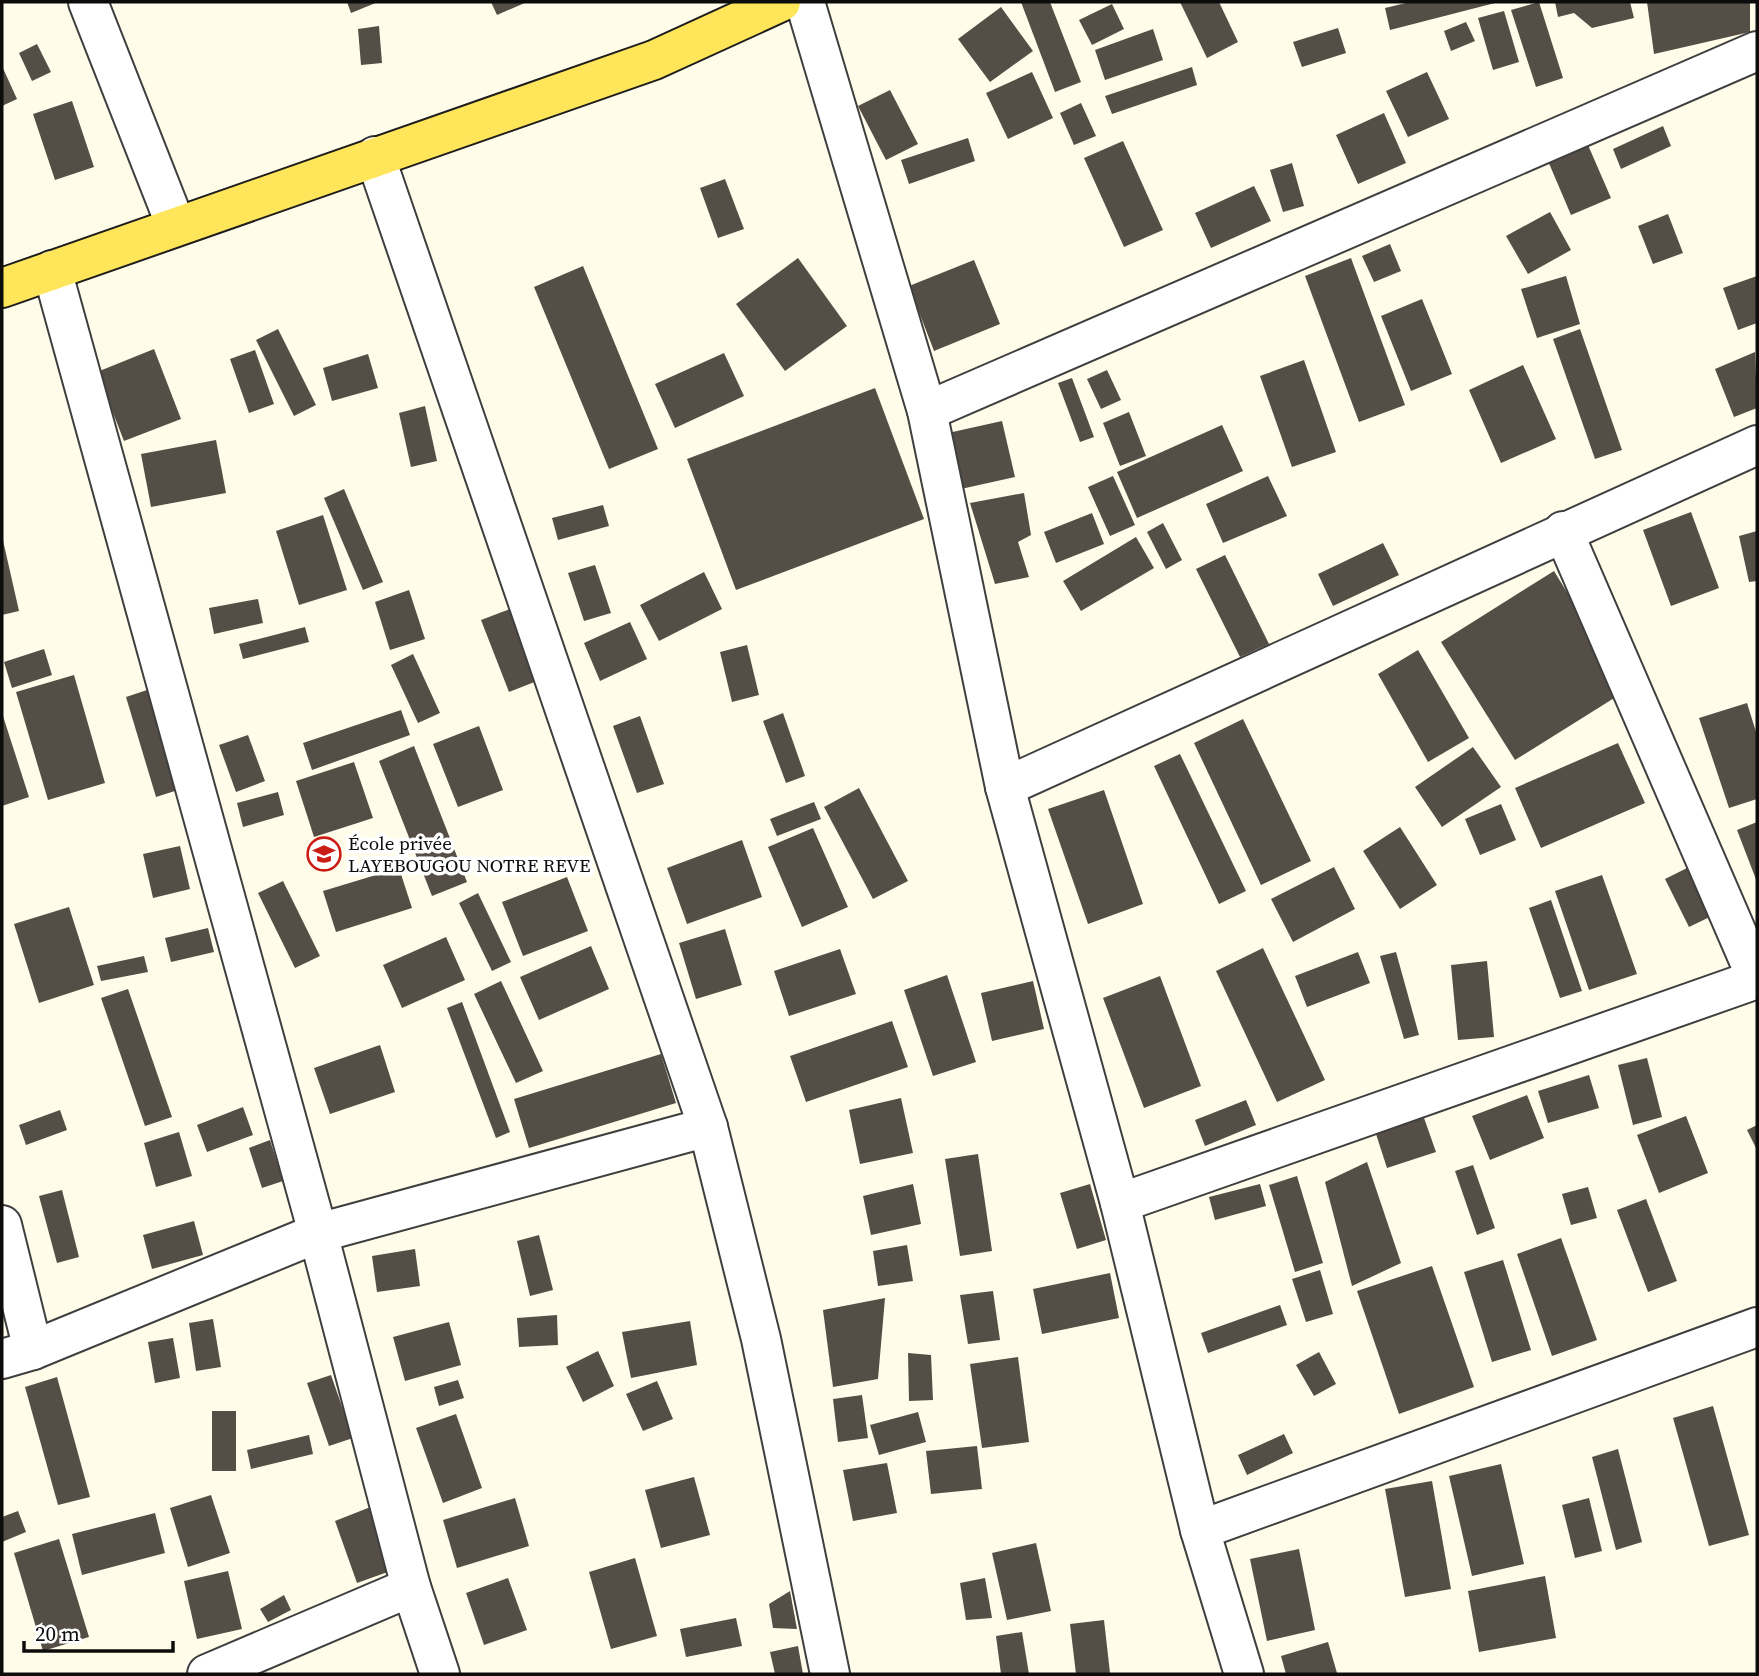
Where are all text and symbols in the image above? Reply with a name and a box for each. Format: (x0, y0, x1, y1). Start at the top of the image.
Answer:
place label: École privée LAYEBOUGOU NOTRE REVE (348, 830, 591, 878)
school or university icon: École privée LAYEBOUGOU NOTRE REVE (305, 835, 343, 873)
scale bar (24, 1610, 173, 1654)
text: 20 m (35, 1619, 80, 1648)

